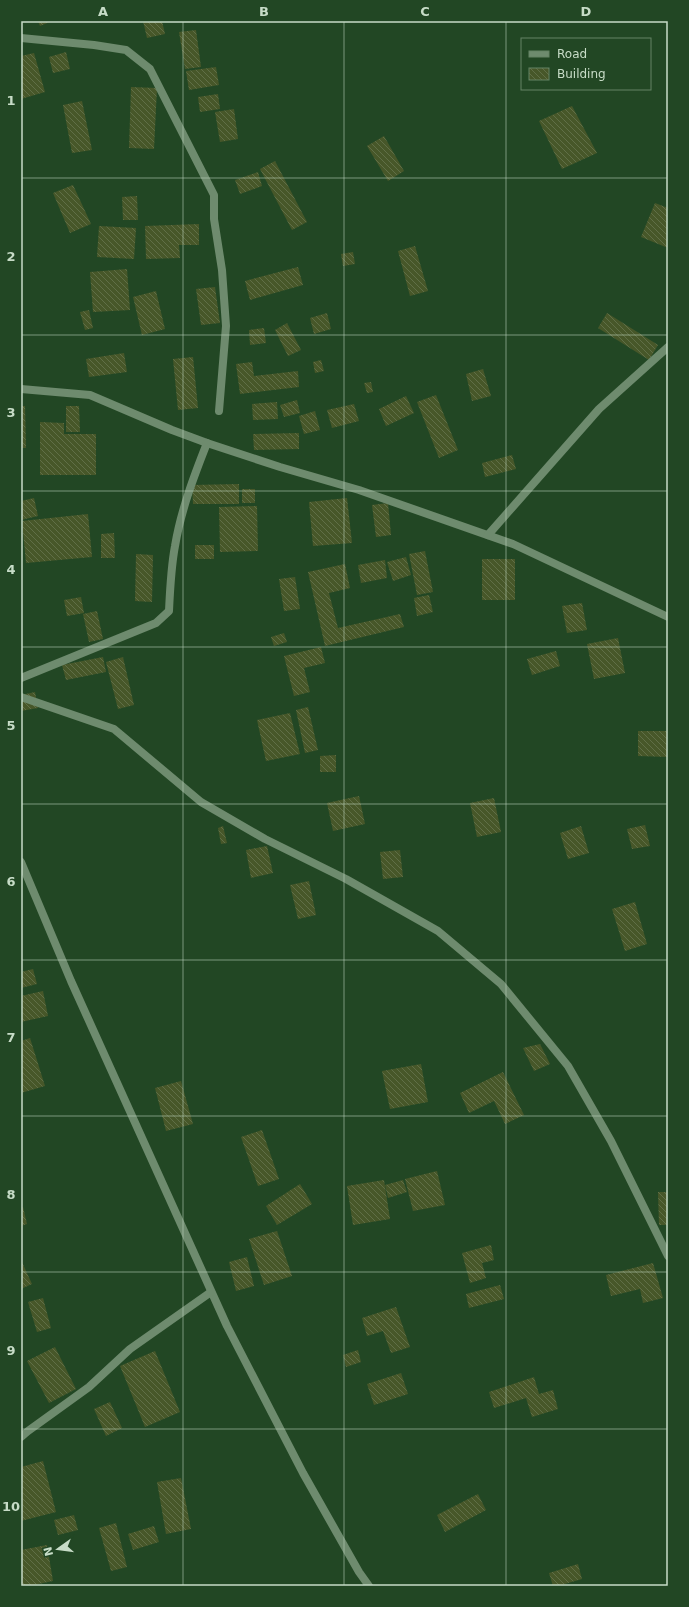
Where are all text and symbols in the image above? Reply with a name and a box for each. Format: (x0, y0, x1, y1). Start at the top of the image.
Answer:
text: A (98, 4, 108, 19)
text: B (259, 4, 269, 19)
text: C (420, 4, 430, 19)
text: D (581, 4, 592, 19)
legend (521, 38, 651, 90)
text: Road (557, 47, 587, 61)
text: Building (557, 67, 606, 81)
text: 1 (6, 93, 16, 108)
text: 2 (6, 249, 16, 264)
text: 3 (6, 405, 16, 420)
text: 4 (6, 562, 16, 577)
text: 5 (6, 718, 16, 733)
text: 6 (6, 874, 16, 889)
text: 7 (6, 1030, 16, 1045)
text: 8 (6, 1187, 16, 1202)
text: 9 (6, 1343, 16, 1358)
text: 10 (2, 1499, 20, 1514)
north arrow (38, 1529, 78, 1569)
text: N (41, 1545, 56, 1557)

